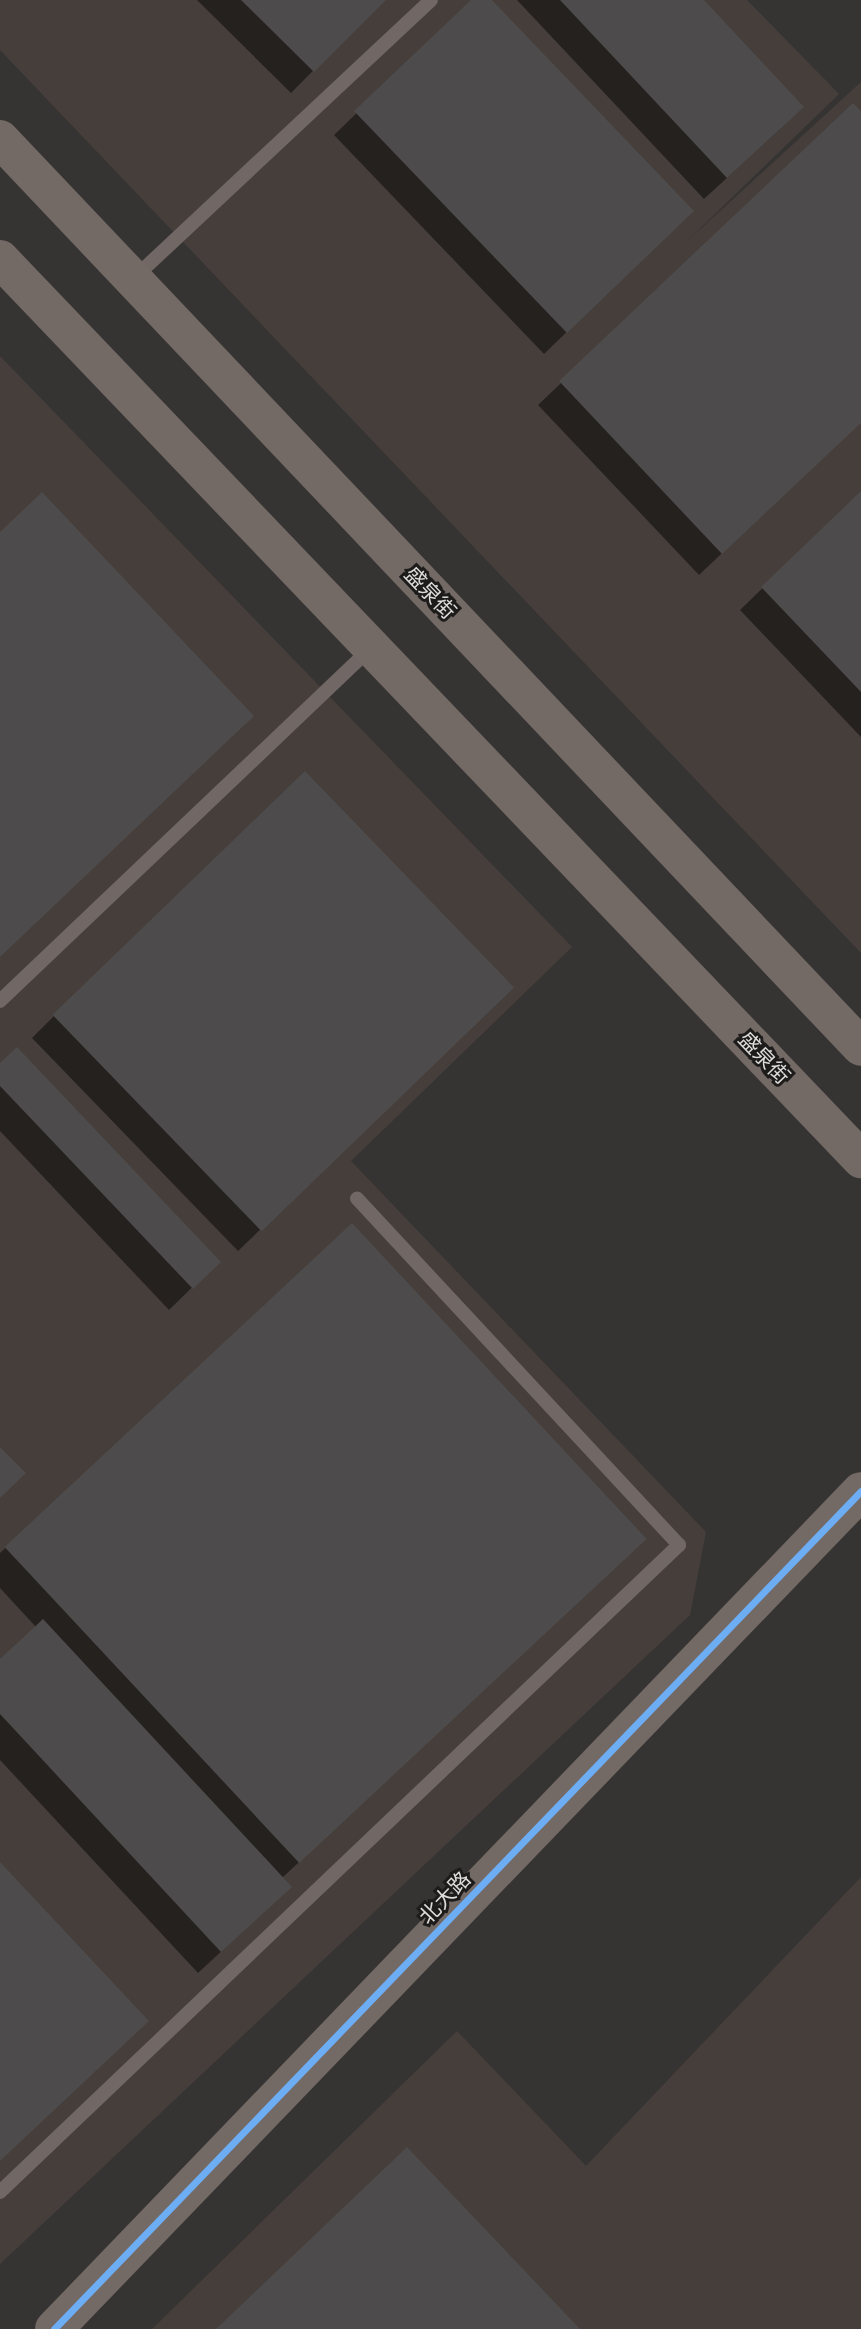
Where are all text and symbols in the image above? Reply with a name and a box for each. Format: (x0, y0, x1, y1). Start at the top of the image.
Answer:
street label: 盛泉街 (399, 562, 461, 624)
street label: 盛泉街 (733, 1027, 795, 1089)
street label: 北大路 (414, 1867, 476, 1929)

